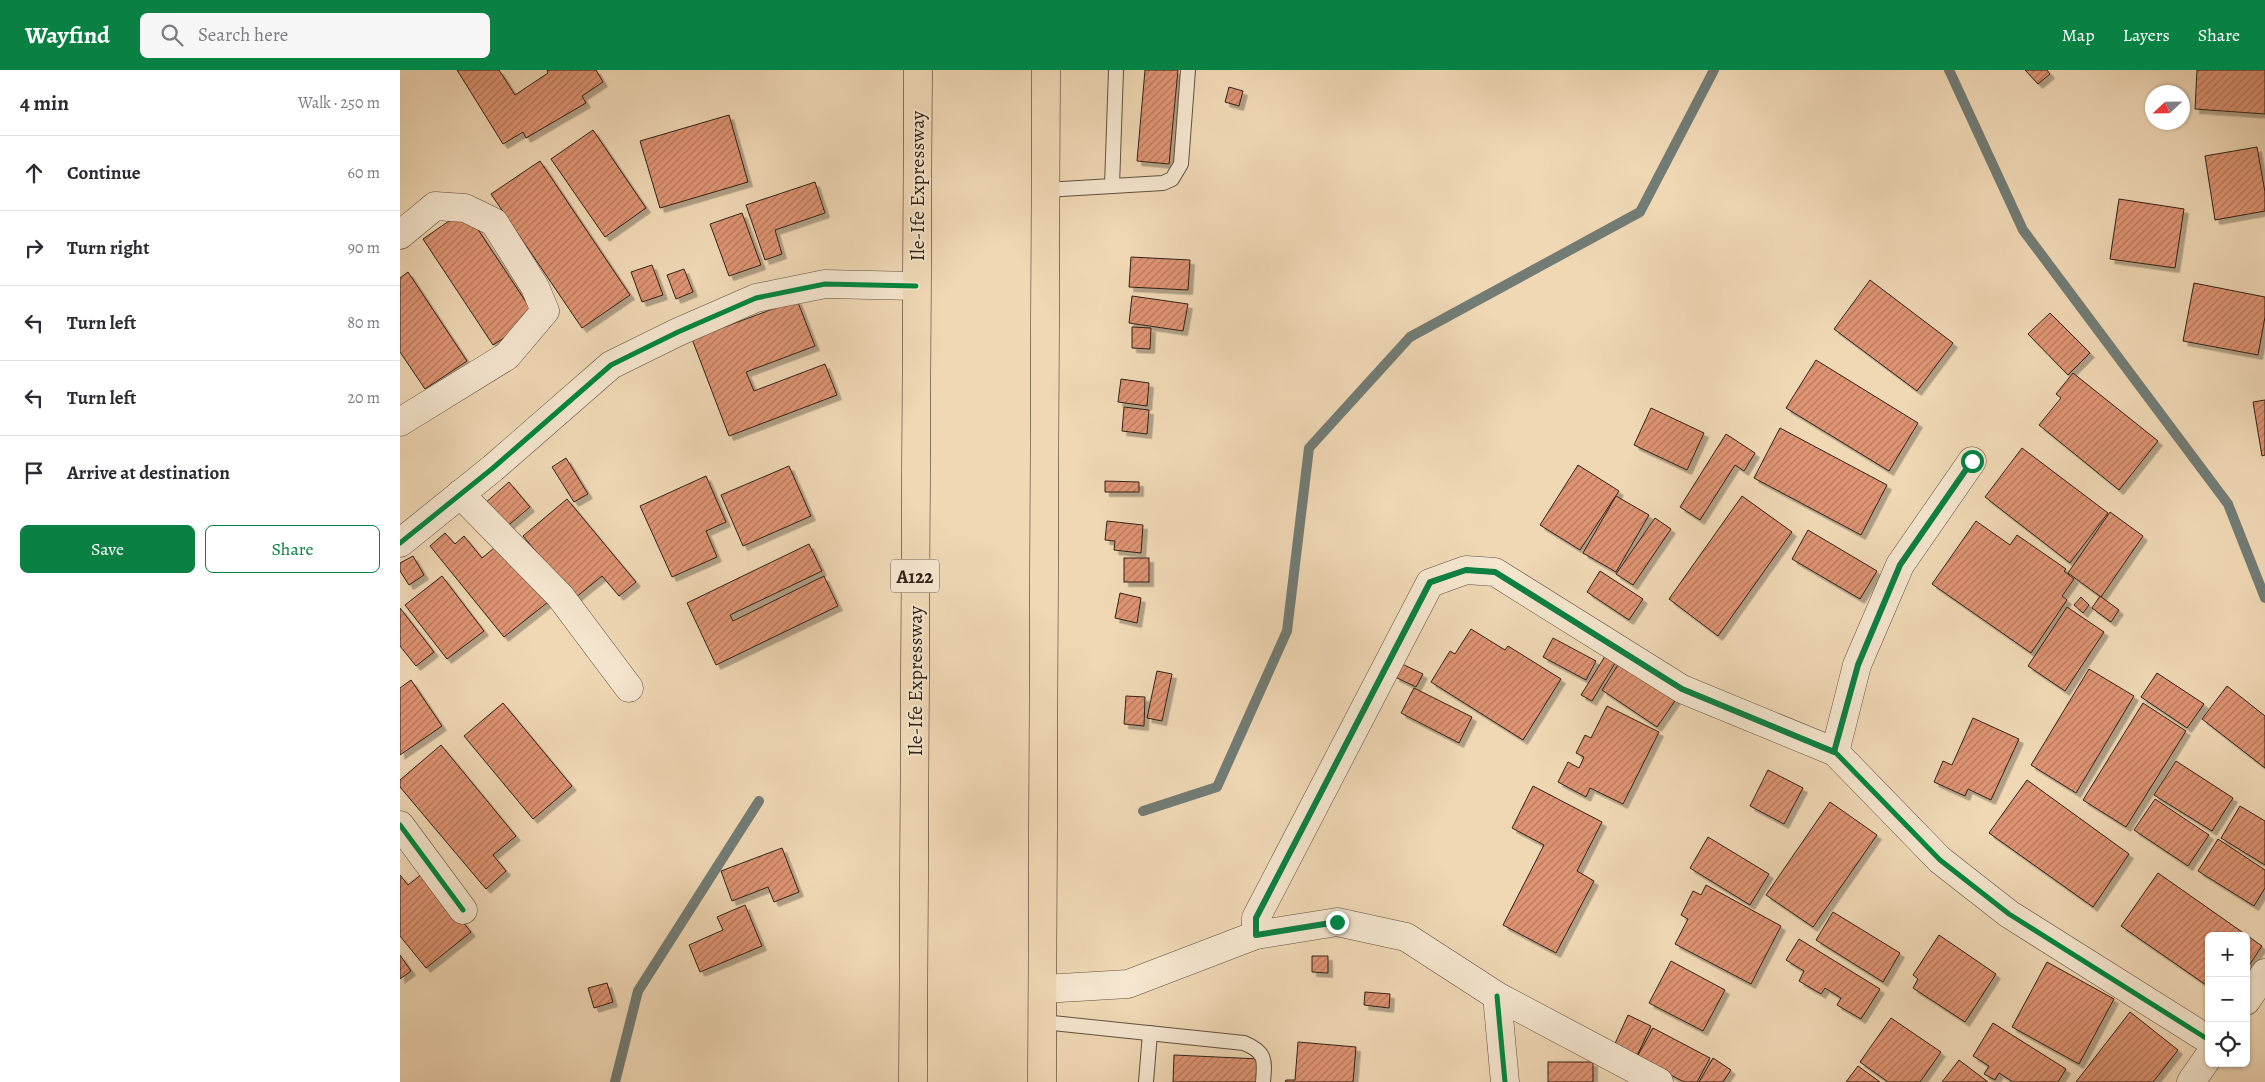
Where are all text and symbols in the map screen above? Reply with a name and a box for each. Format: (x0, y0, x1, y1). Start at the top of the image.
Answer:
search box (140, 13, 490, 58)
text: Wayfind (25, 19, 110, 51)
icon: search (158, 21, 186, 49)
text: Search here (198, 22, 288, 48)
text: Map (2062, 23, 2095, 47)
text: Layers (2123, 23, 2170, 47)
text: Share (2198, 23, 2240, 47)
north arrow (2145, 85, 2190, 130)
text: 4 min (20, 89, 69, 117)
text: Walk · 250 m (298, 92, 380, 114)
street label: Ile-Ife Expressway (904, 110, 931, 261)
icon: ahead (20, 159, 48, 187)
text: Continue (67, 160, 141, 186)
text: 60 m (348, 162, 380, 184)
icon: right (20, 234, 48, 262)
text: Turn right (67, 235, 149, 261)
text: 90 m (348, 237, 380, 259)
icon: left (20, 309, 48, 337)
text: Turn left (67, 310, 136, 336)
text: 80 m (347, 312, 380, 334)
icon: left (20, 384, 48, 412)
text: Turn left (67, 385, 136, 411)
text: 20 m (347, 387, 380, 409)
route start (1961, 450, 1984, 473)
icon: arrive (20, 459, 48, 487)
text: Arrive at destination (67, 460, 230, 486)
button: Save (20, 525, 195, 573)
button: Share (205, 525, 380, 573)
road number: A122 (891, 560, 939, 592)
street label: Ile-Ife Expressway (902, 605, 929, 756)
route end (1326, 911, 1349, 934)
map controls (2205, 932, 2250, 1067)
button: + (2205, 932, 2250, 977)
button: − (2205, 977, 2250, 1022)
button: locate (2205, 1022, 2250, 1067)

